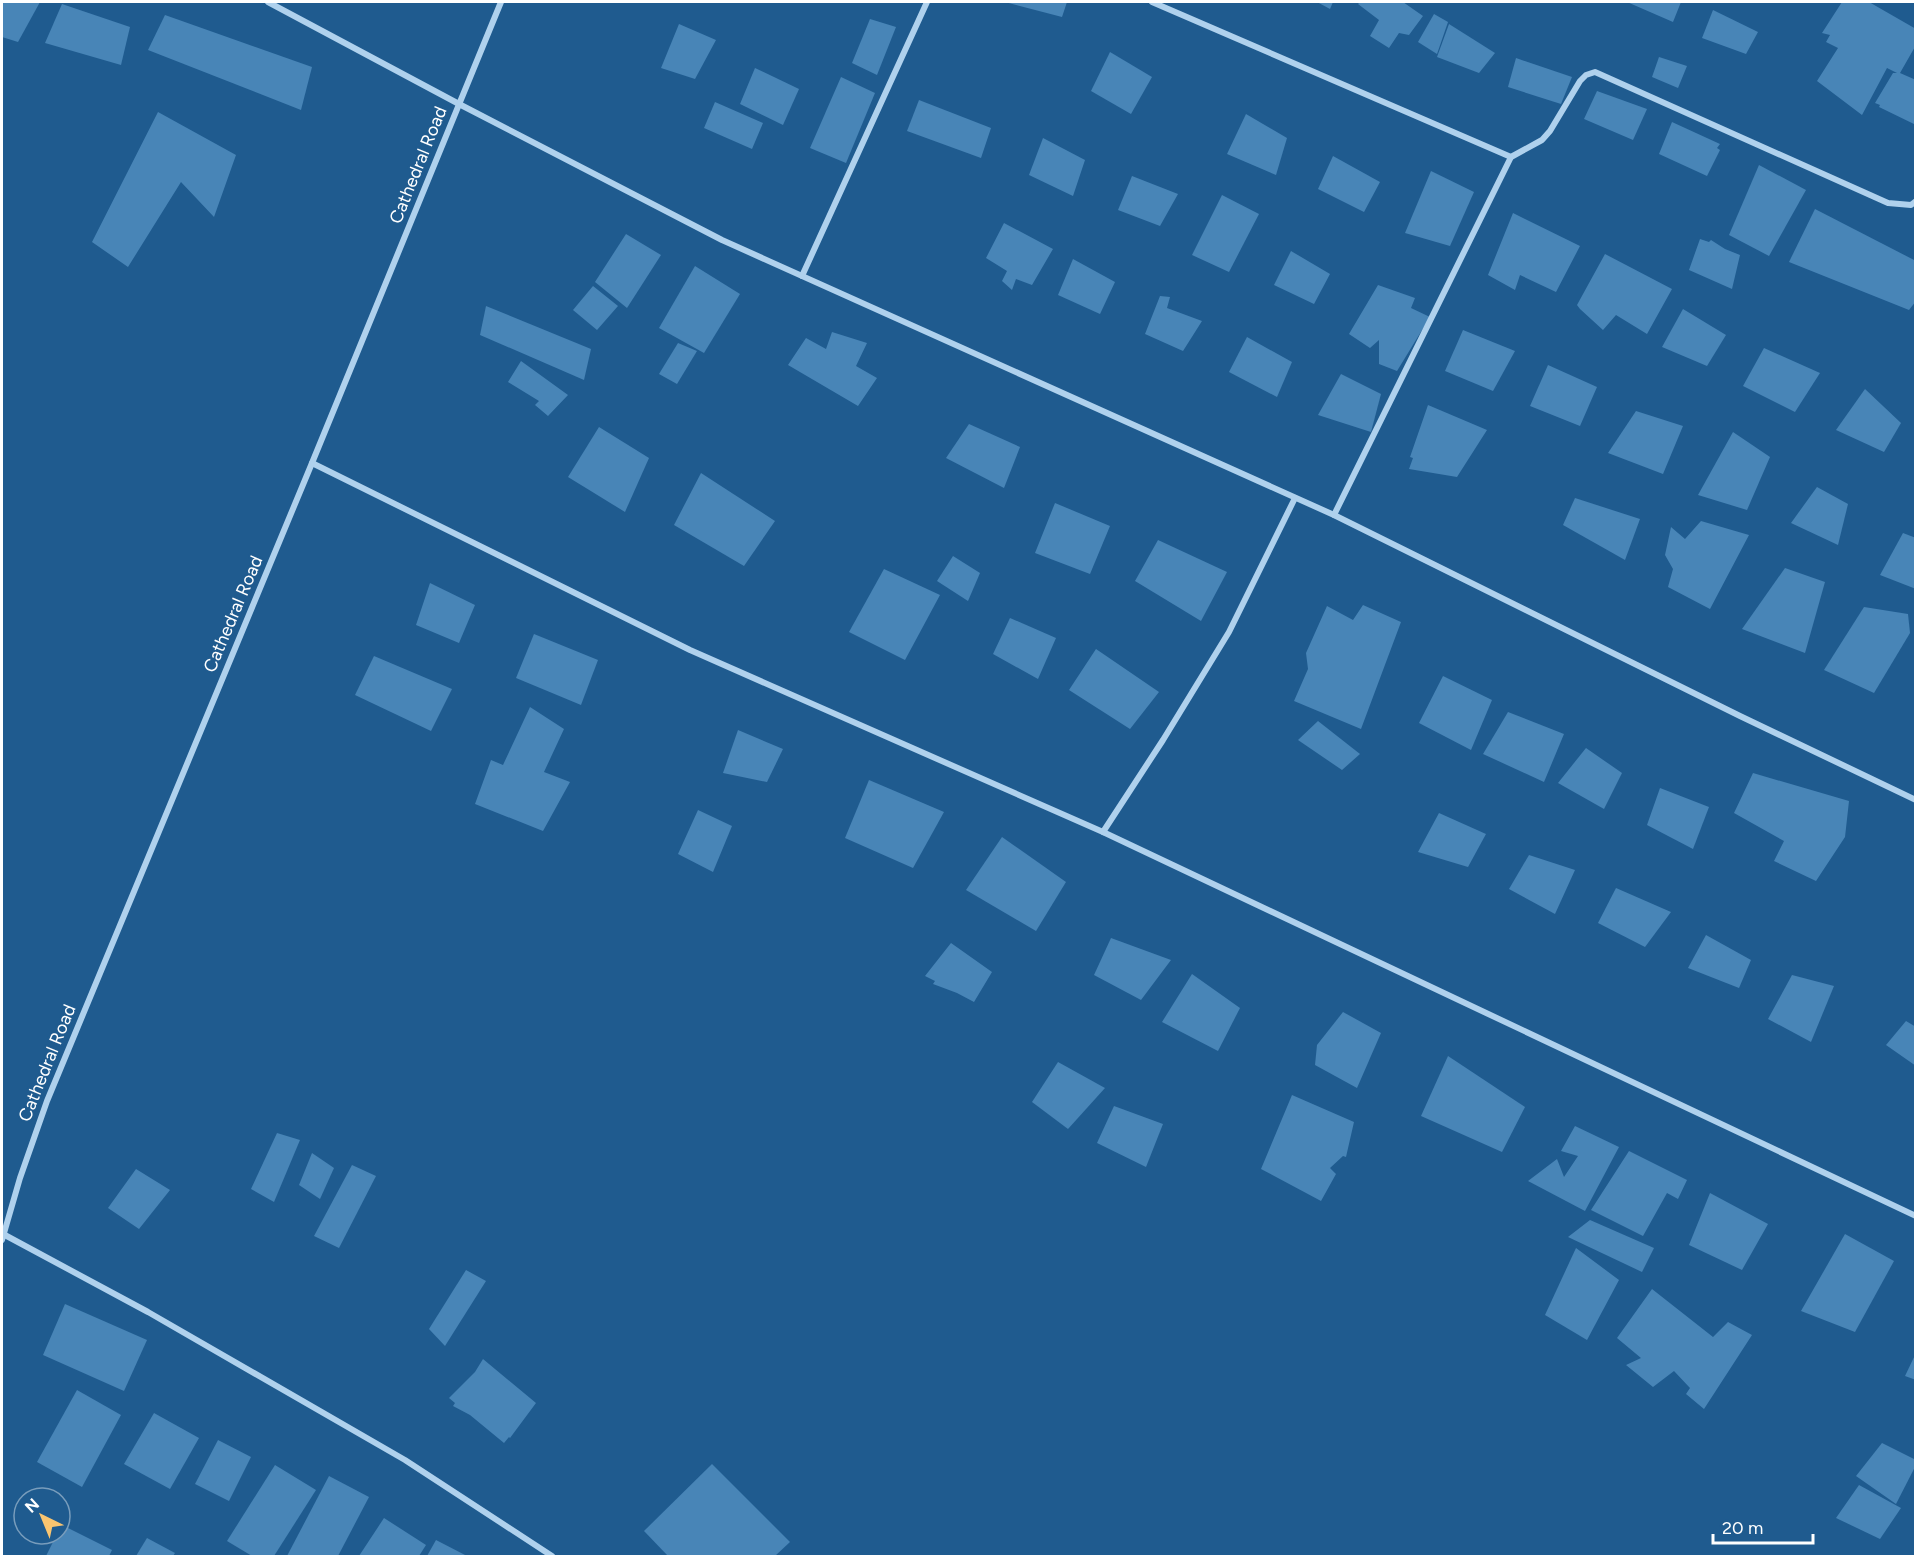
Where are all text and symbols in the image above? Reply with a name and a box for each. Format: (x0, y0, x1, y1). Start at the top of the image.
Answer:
street label: Cathedral Road (384, 103, 452, 227)
street label: Cathedral Road (199, 552, 267, 676)
street label: Cathedral Road (13, 1001, 81, 1125)
north arrow (12, 1486, 72, 1546)
text: N (21, 1494, 43, 1517)
scale bar (1713, 1507, 1814, 1545)
text: 20 m (1722, 1517, 1763, 1539)

